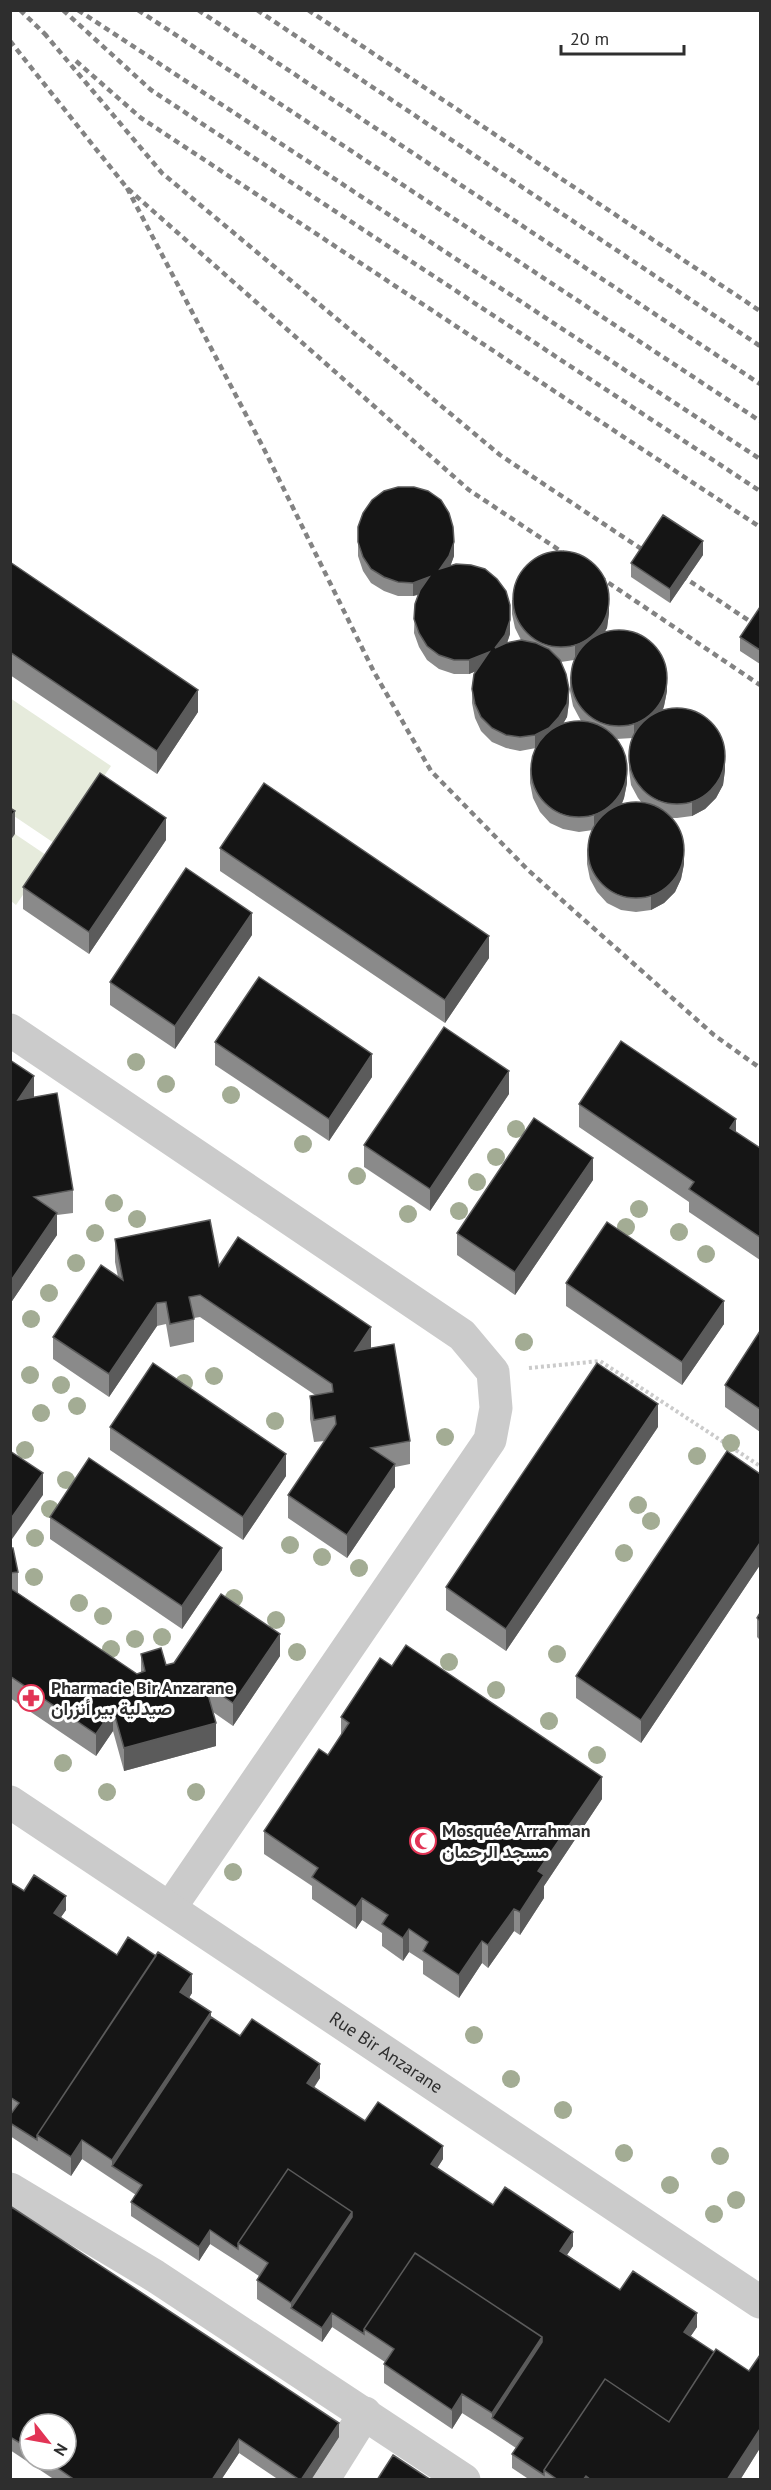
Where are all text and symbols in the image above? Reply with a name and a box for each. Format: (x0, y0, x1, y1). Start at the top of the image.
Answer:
scale bar (561, 18, 684, 56)
text: 20 m (570, 27, 609, 50)
place label: Pharmacie Bir Anzarane صيدلية بير أنزران (51, 1676, 234, 1720)
pharmacy icon: Pharmacie Bir Anzarane صيدلية بير أنزران (16, 1683, 46, 1713)
place label: Mosquée Arrahman مسجد الرحمان (442, 1819, 591, 1863)
mosque icon: Mosquée Arrahman مسجد الرحمان (408, 1826, 438, 1856)
street label: Rue Bir Anzarane (325, 2006, 447, 2098)
north arrow (18, 2412, 78, 2472)
text: N (50, 2440, 72, 2459)

